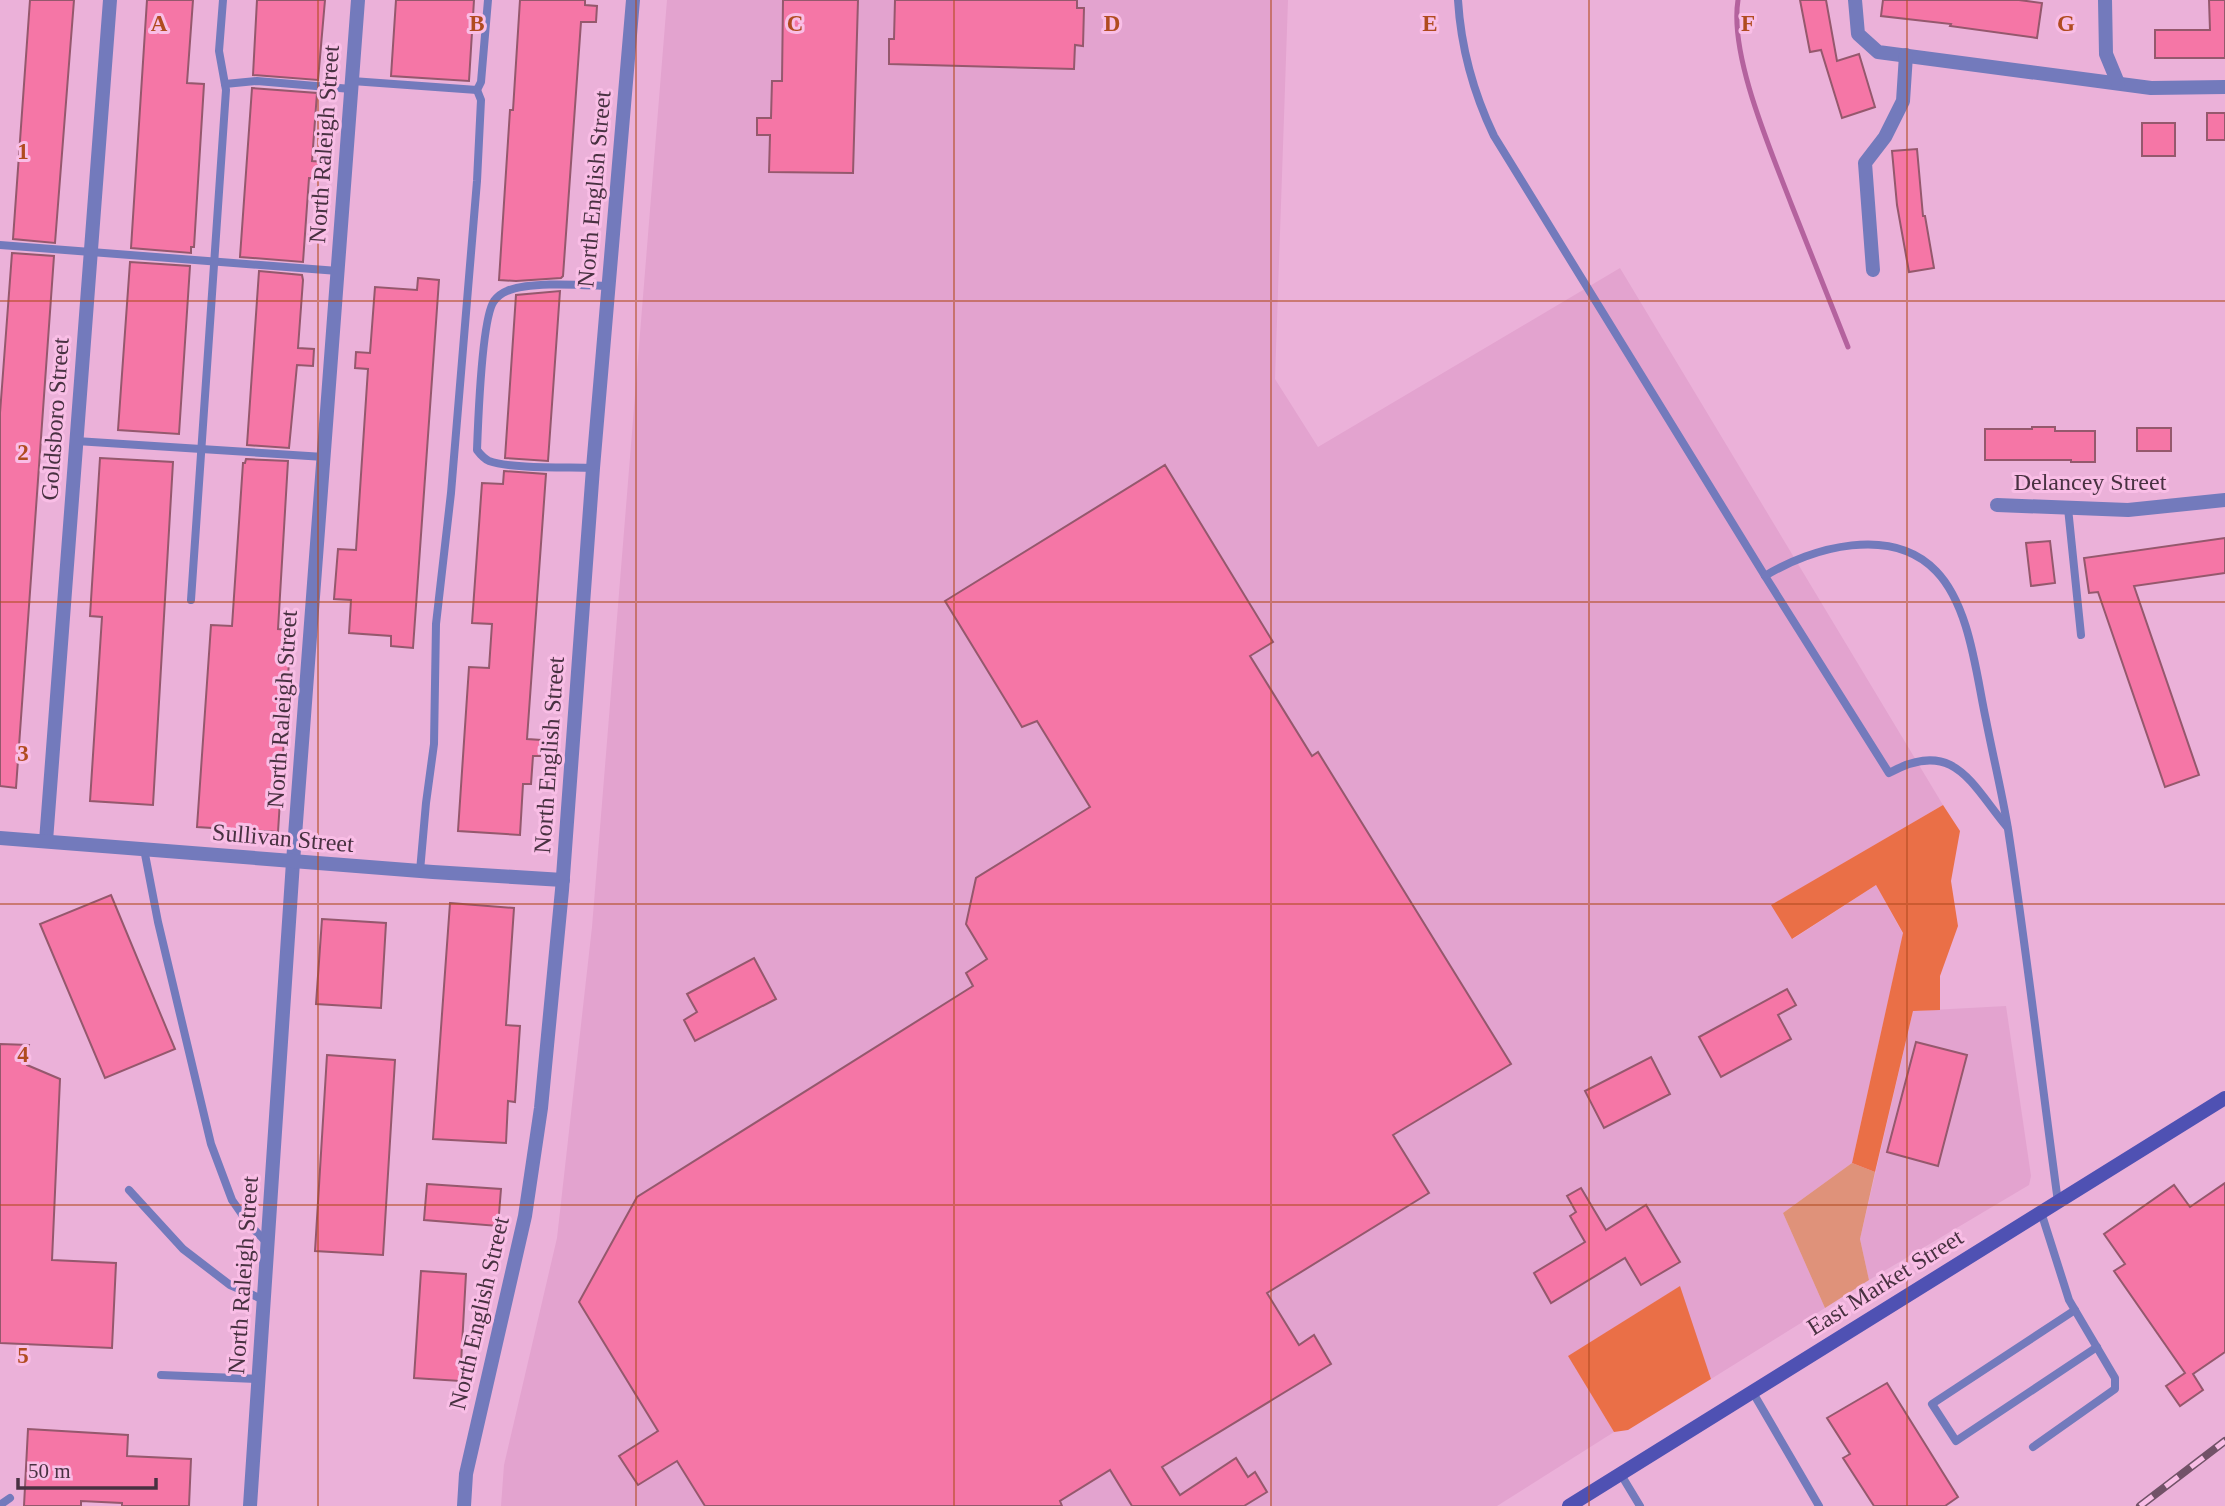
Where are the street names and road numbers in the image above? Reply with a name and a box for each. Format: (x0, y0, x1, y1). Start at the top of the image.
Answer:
street label: North Raleigh Street (304, 44, 344, 244)
street label: North English Street (572, 89, 616, 288)
street label: Goldsboro Street (36, 336, 74, 501)
street label: Delancey Street (2014, 469, 2167, 495)
street label: North Raleigh Street (262, 609, 302, 809)
street label: North English Street (529, 655, 569, 854)
street label: Sullivan Street (211, 819, 355, 857)
street label: North Raleigh Street (223, 1175, 263, 1375)
street label: North English Street (444, 1214, 514, 1412)
street label: East Market Street (1802, 1223, 1968, 1340)

